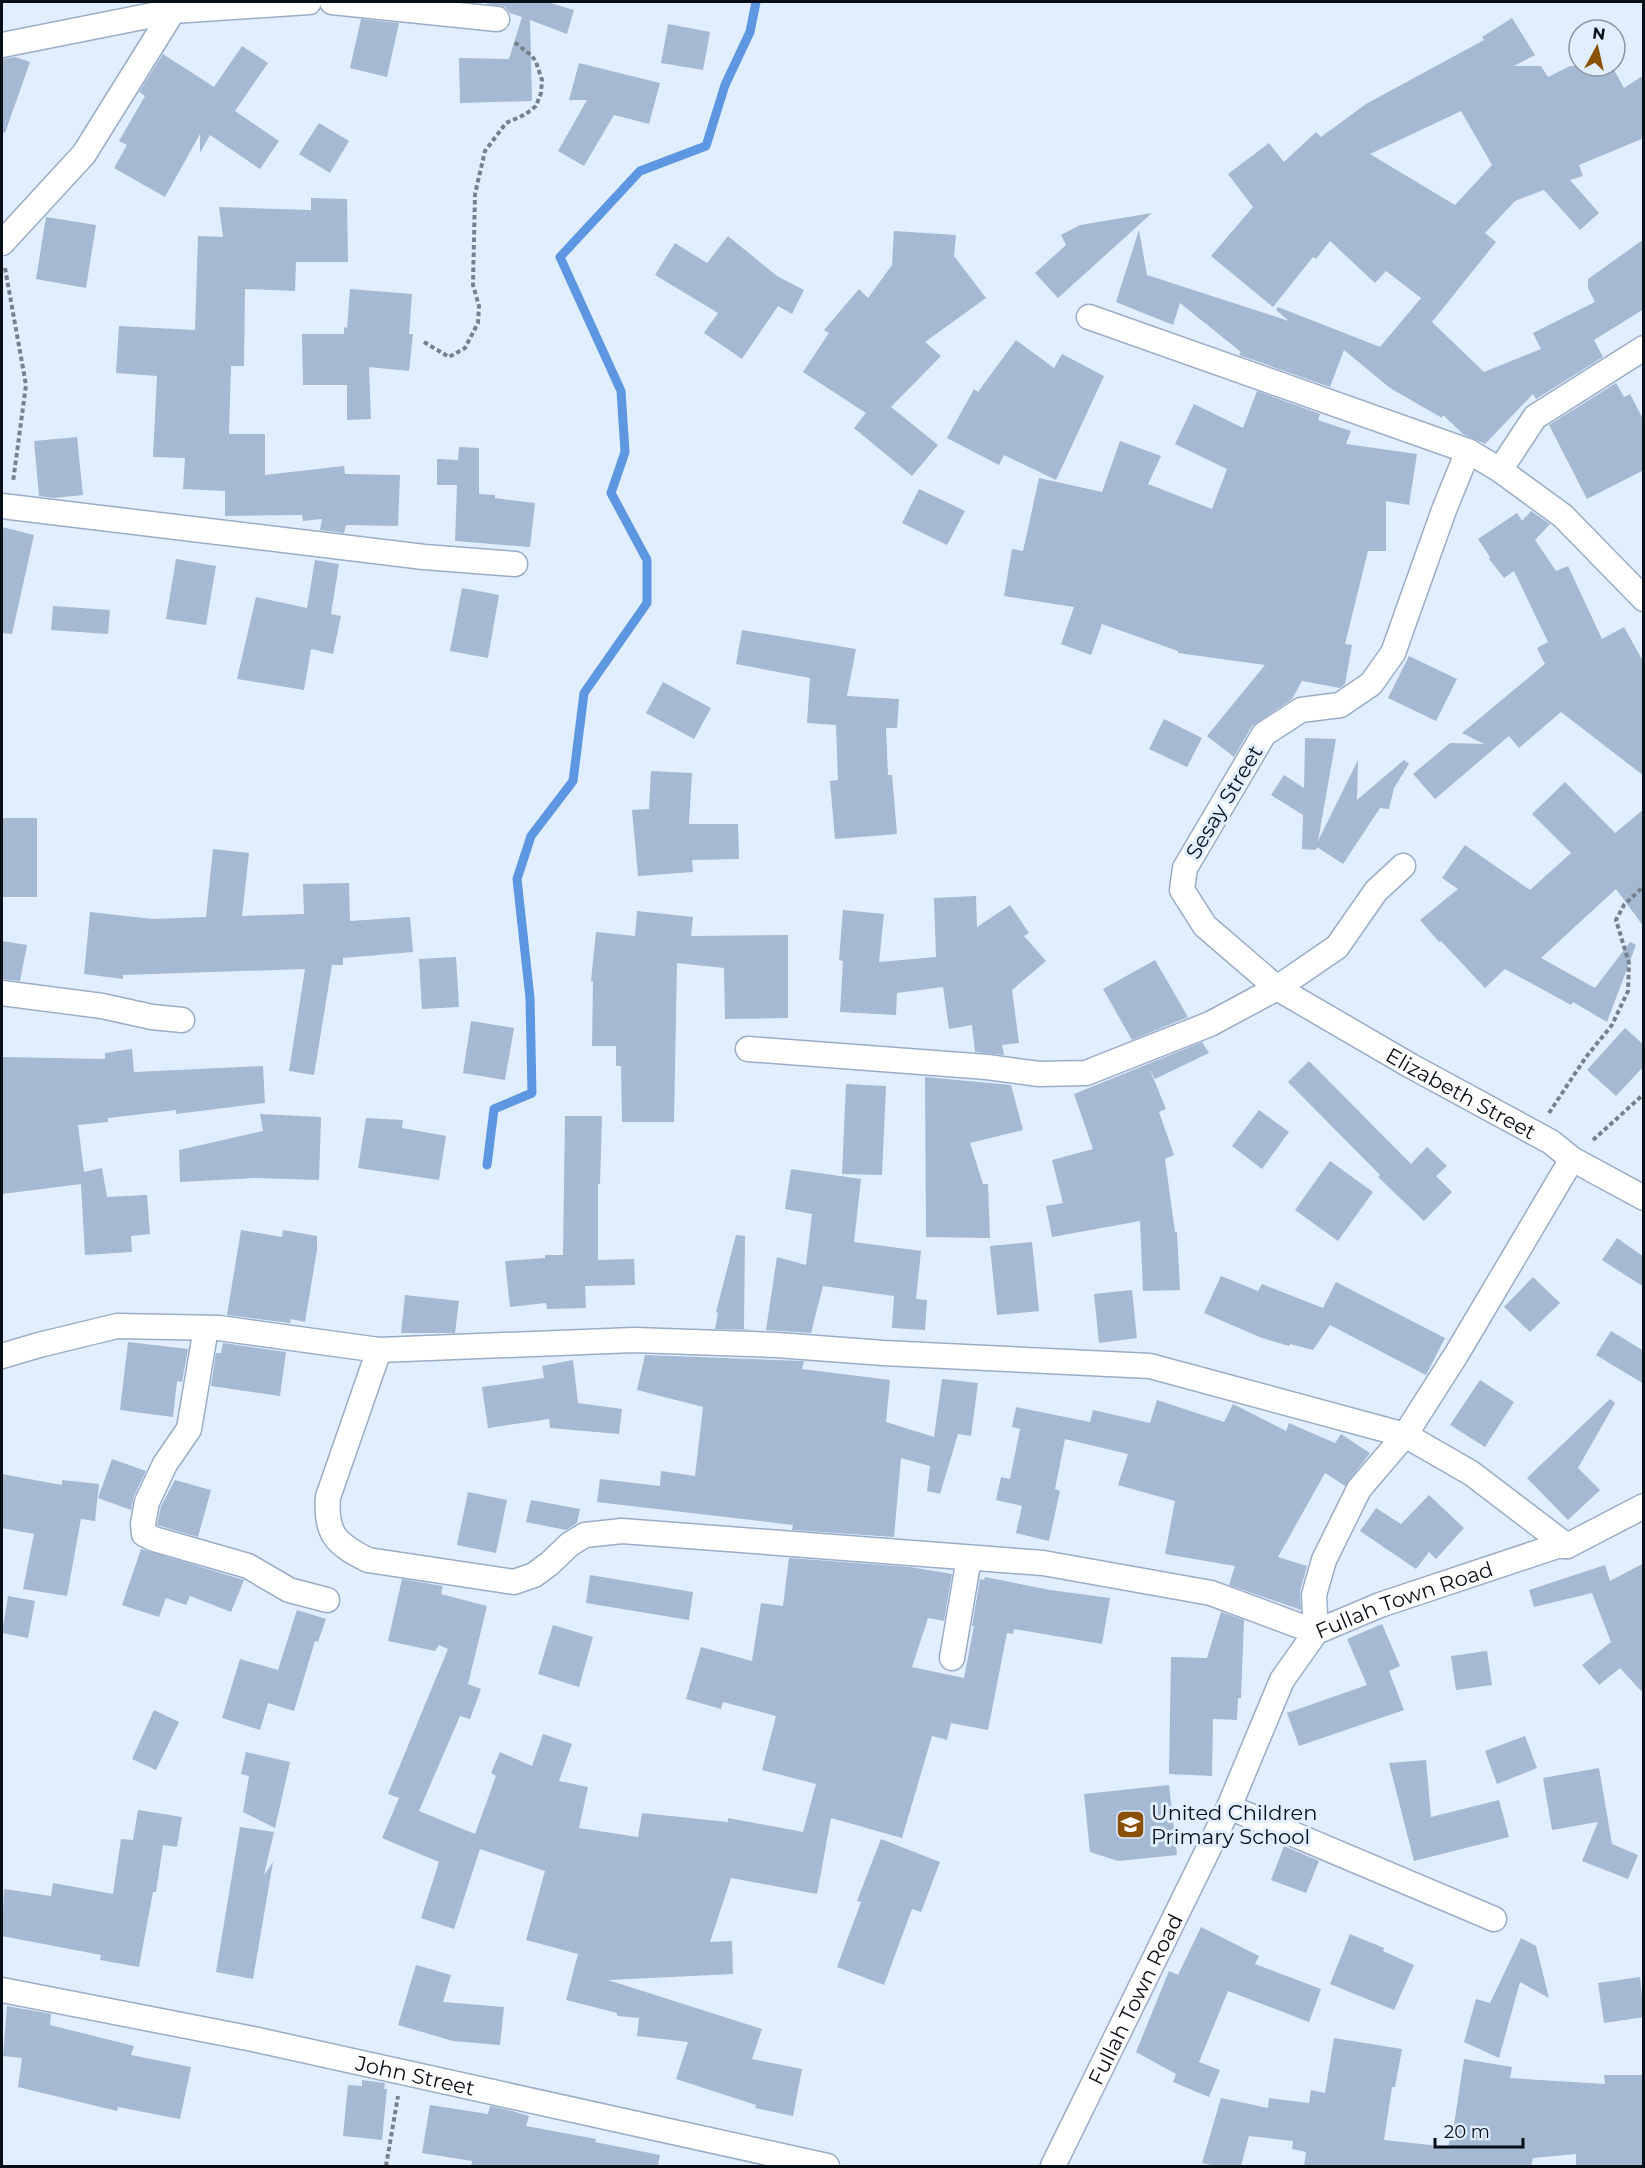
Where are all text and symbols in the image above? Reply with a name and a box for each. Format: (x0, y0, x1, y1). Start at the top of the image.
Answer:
north arrow (1567, 18, 1627, 78)
text: N (1591, 23, 1607, 44)
street label: Sesay Street (1180, 741, 1268, 863)
street label: Elizabeth Street (1382, 1042, 1541, 1144)
street label: Fullah Town Road (1311, 1556, 1496, 1643)
place label: United Children Primary School (1151, 1800, 1318, 1849)
school or university icon: United Children Primary School (1114, 1808, 1146, 1840)
street label: Fullah Town Road (1082, 1909, 1187, 2089)
street label: John Street (353, 2049, 477, 2100)
scale bar (1435, 2111, 1524, 2149)
text: 20 m (1444, 2121, 1490, 2143)

